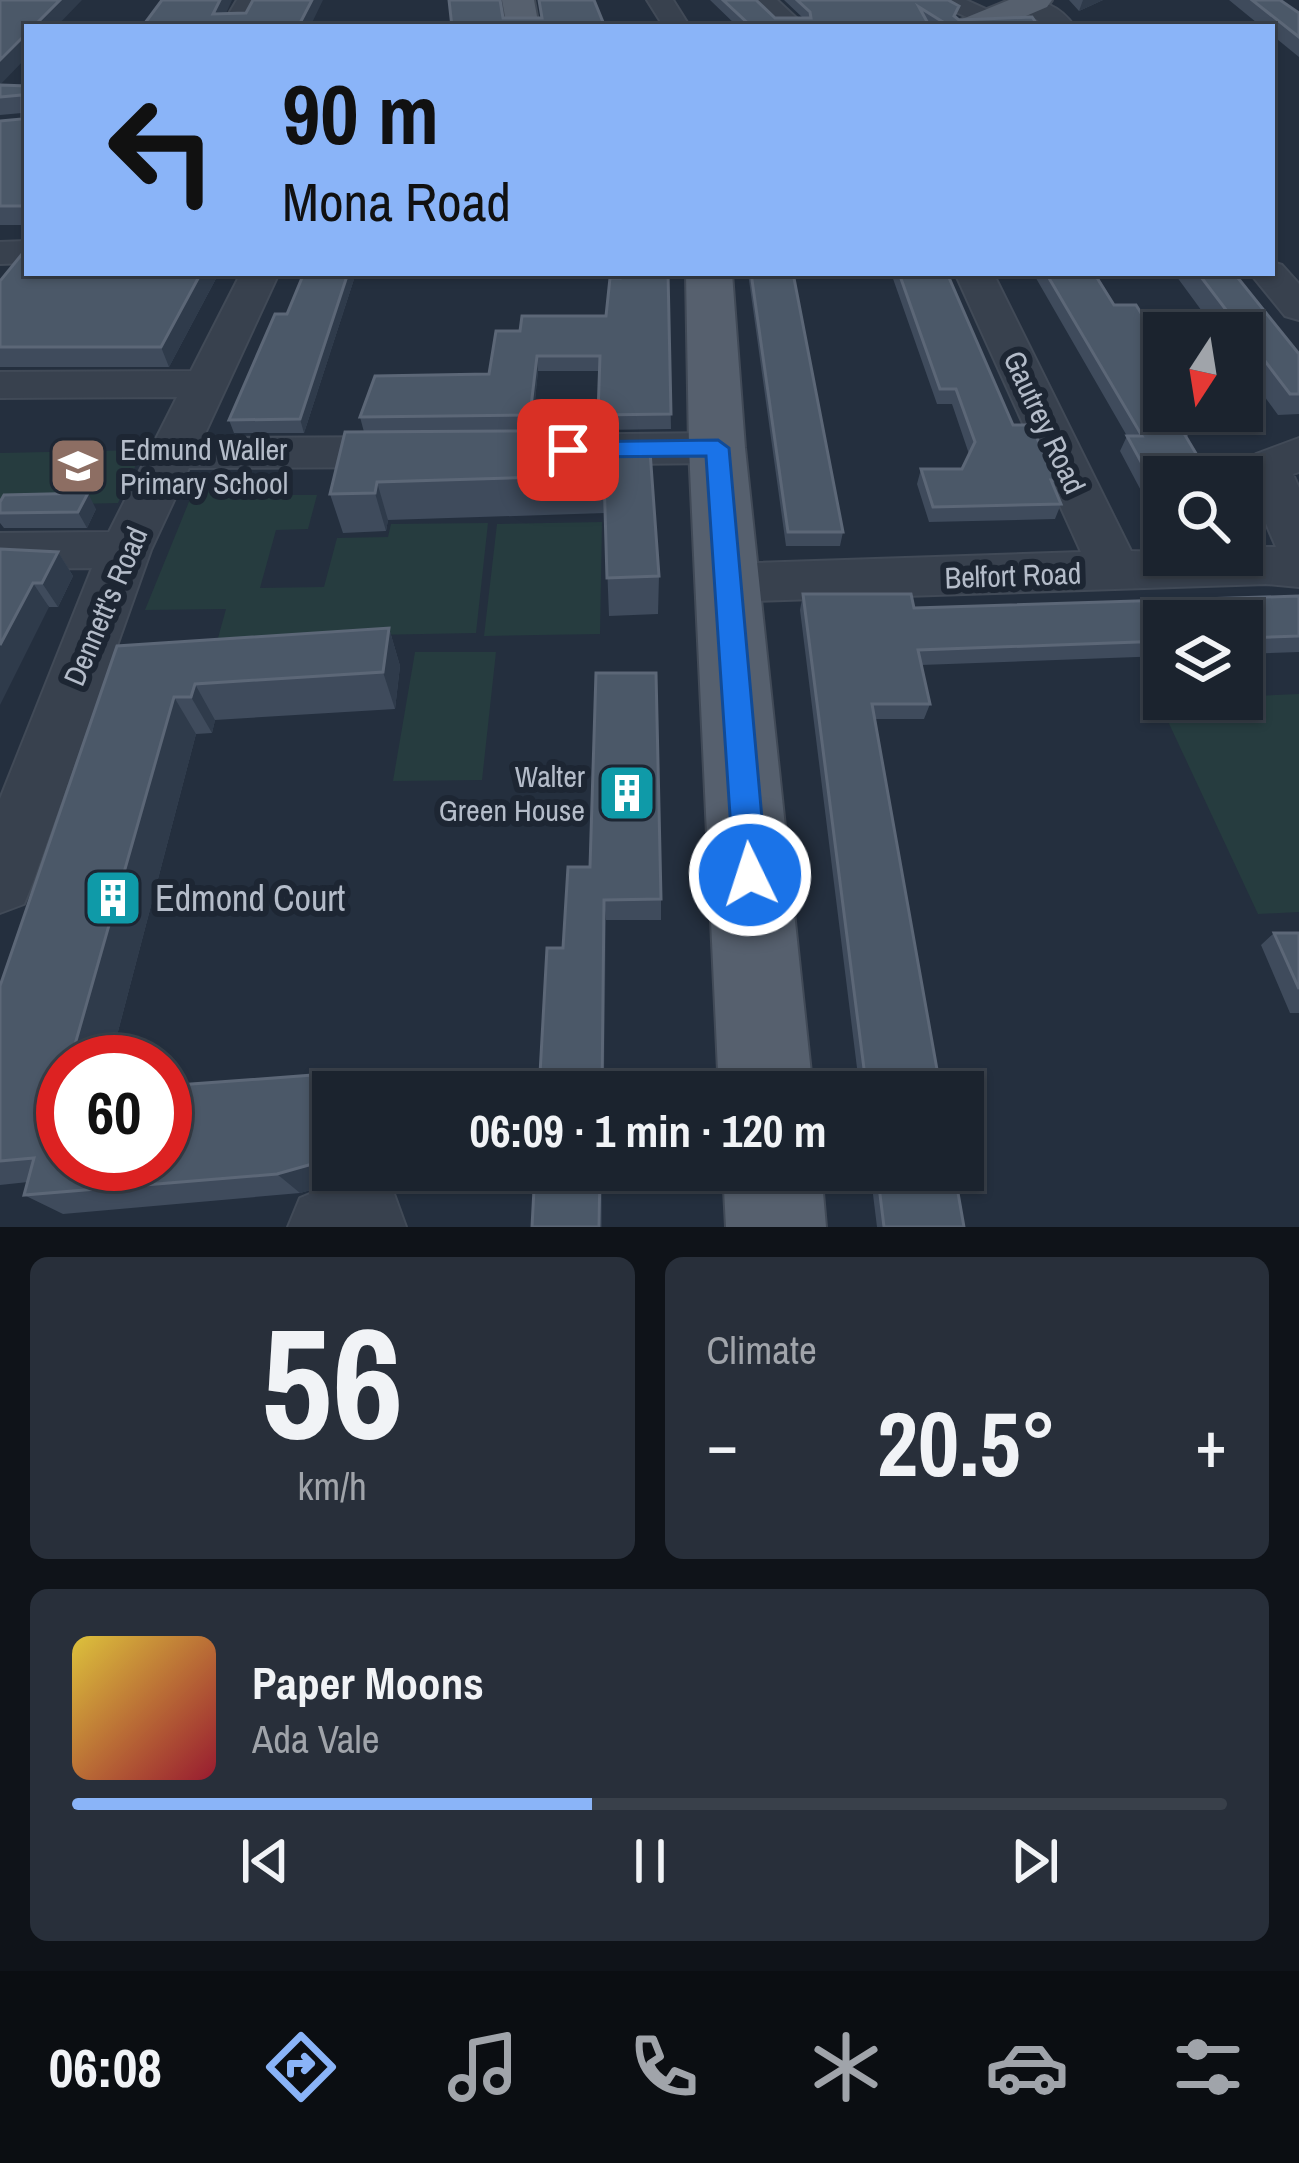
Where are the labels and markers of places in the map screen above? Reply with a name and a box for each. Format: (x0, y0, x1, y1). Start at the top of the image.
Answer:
pin (517, 399, 619, 501)
place label: Edmund Waller Primary School (120, 429, 288, 503)
school or university icon: Edmund Waller Primary School (47, 435, 109, 497)
place label: Walter Green House (439, 756, 586, 830)
building icon: Walter Green House (596, 762, 658, 824)
building icon: Edmond Court (82, 867, 144, 929)
place label: Edmond Court (155, 874, 345, 922)

